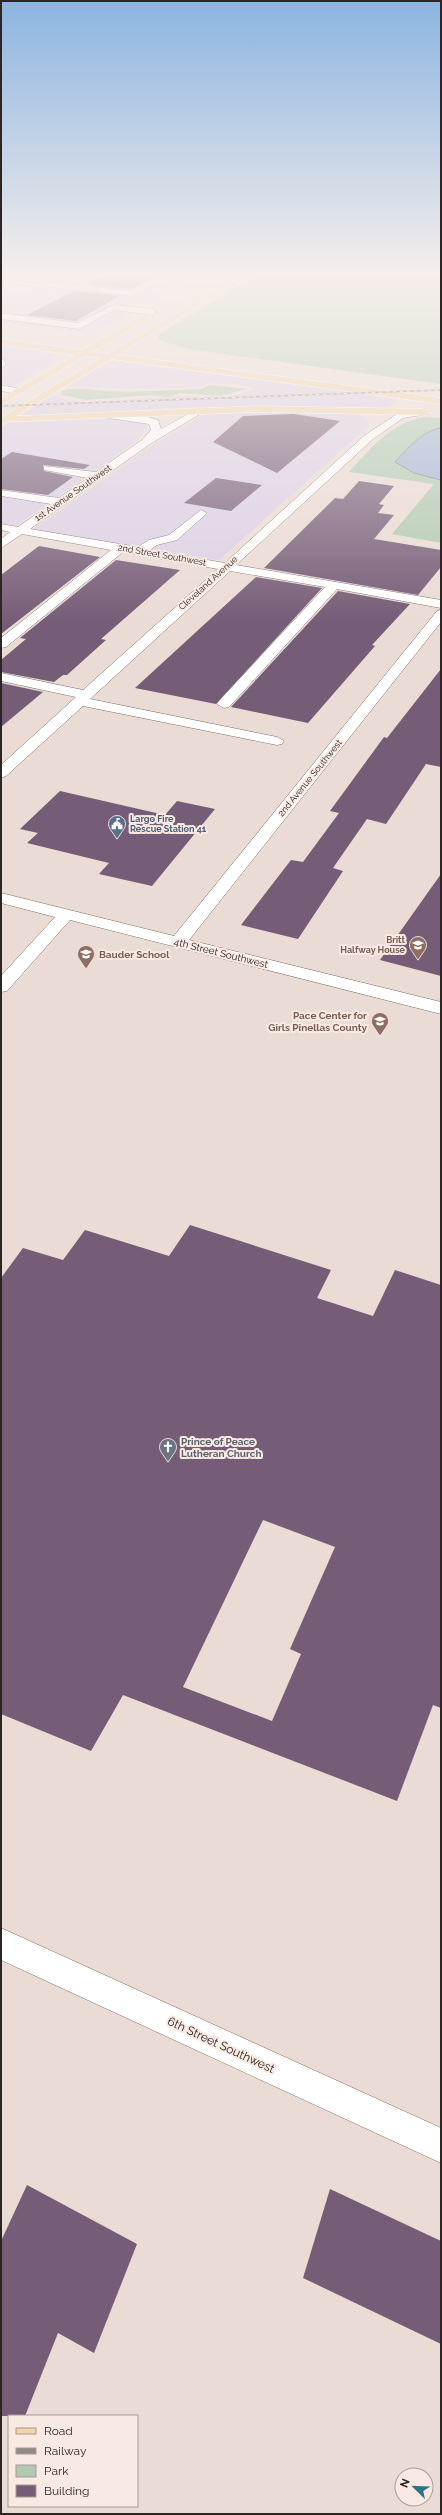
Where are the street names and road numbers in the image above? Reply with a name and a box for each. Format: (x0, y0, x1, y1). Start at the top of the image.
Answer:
street label: 1st Avenue Southwest (33, 463, 113, 523)
street label: 2nd Street Southwest (117, 542, 207, 568)
street label: Cleveland Avenue (177, 554, 240, 612)
street label: 2nd Avenue Southwest (276, 738, 344, 818)
street label: 4th Street Southwest (173, 936, 270, 970)
street label: 6th Street Southwest (165, 2014, 277, 2076)

